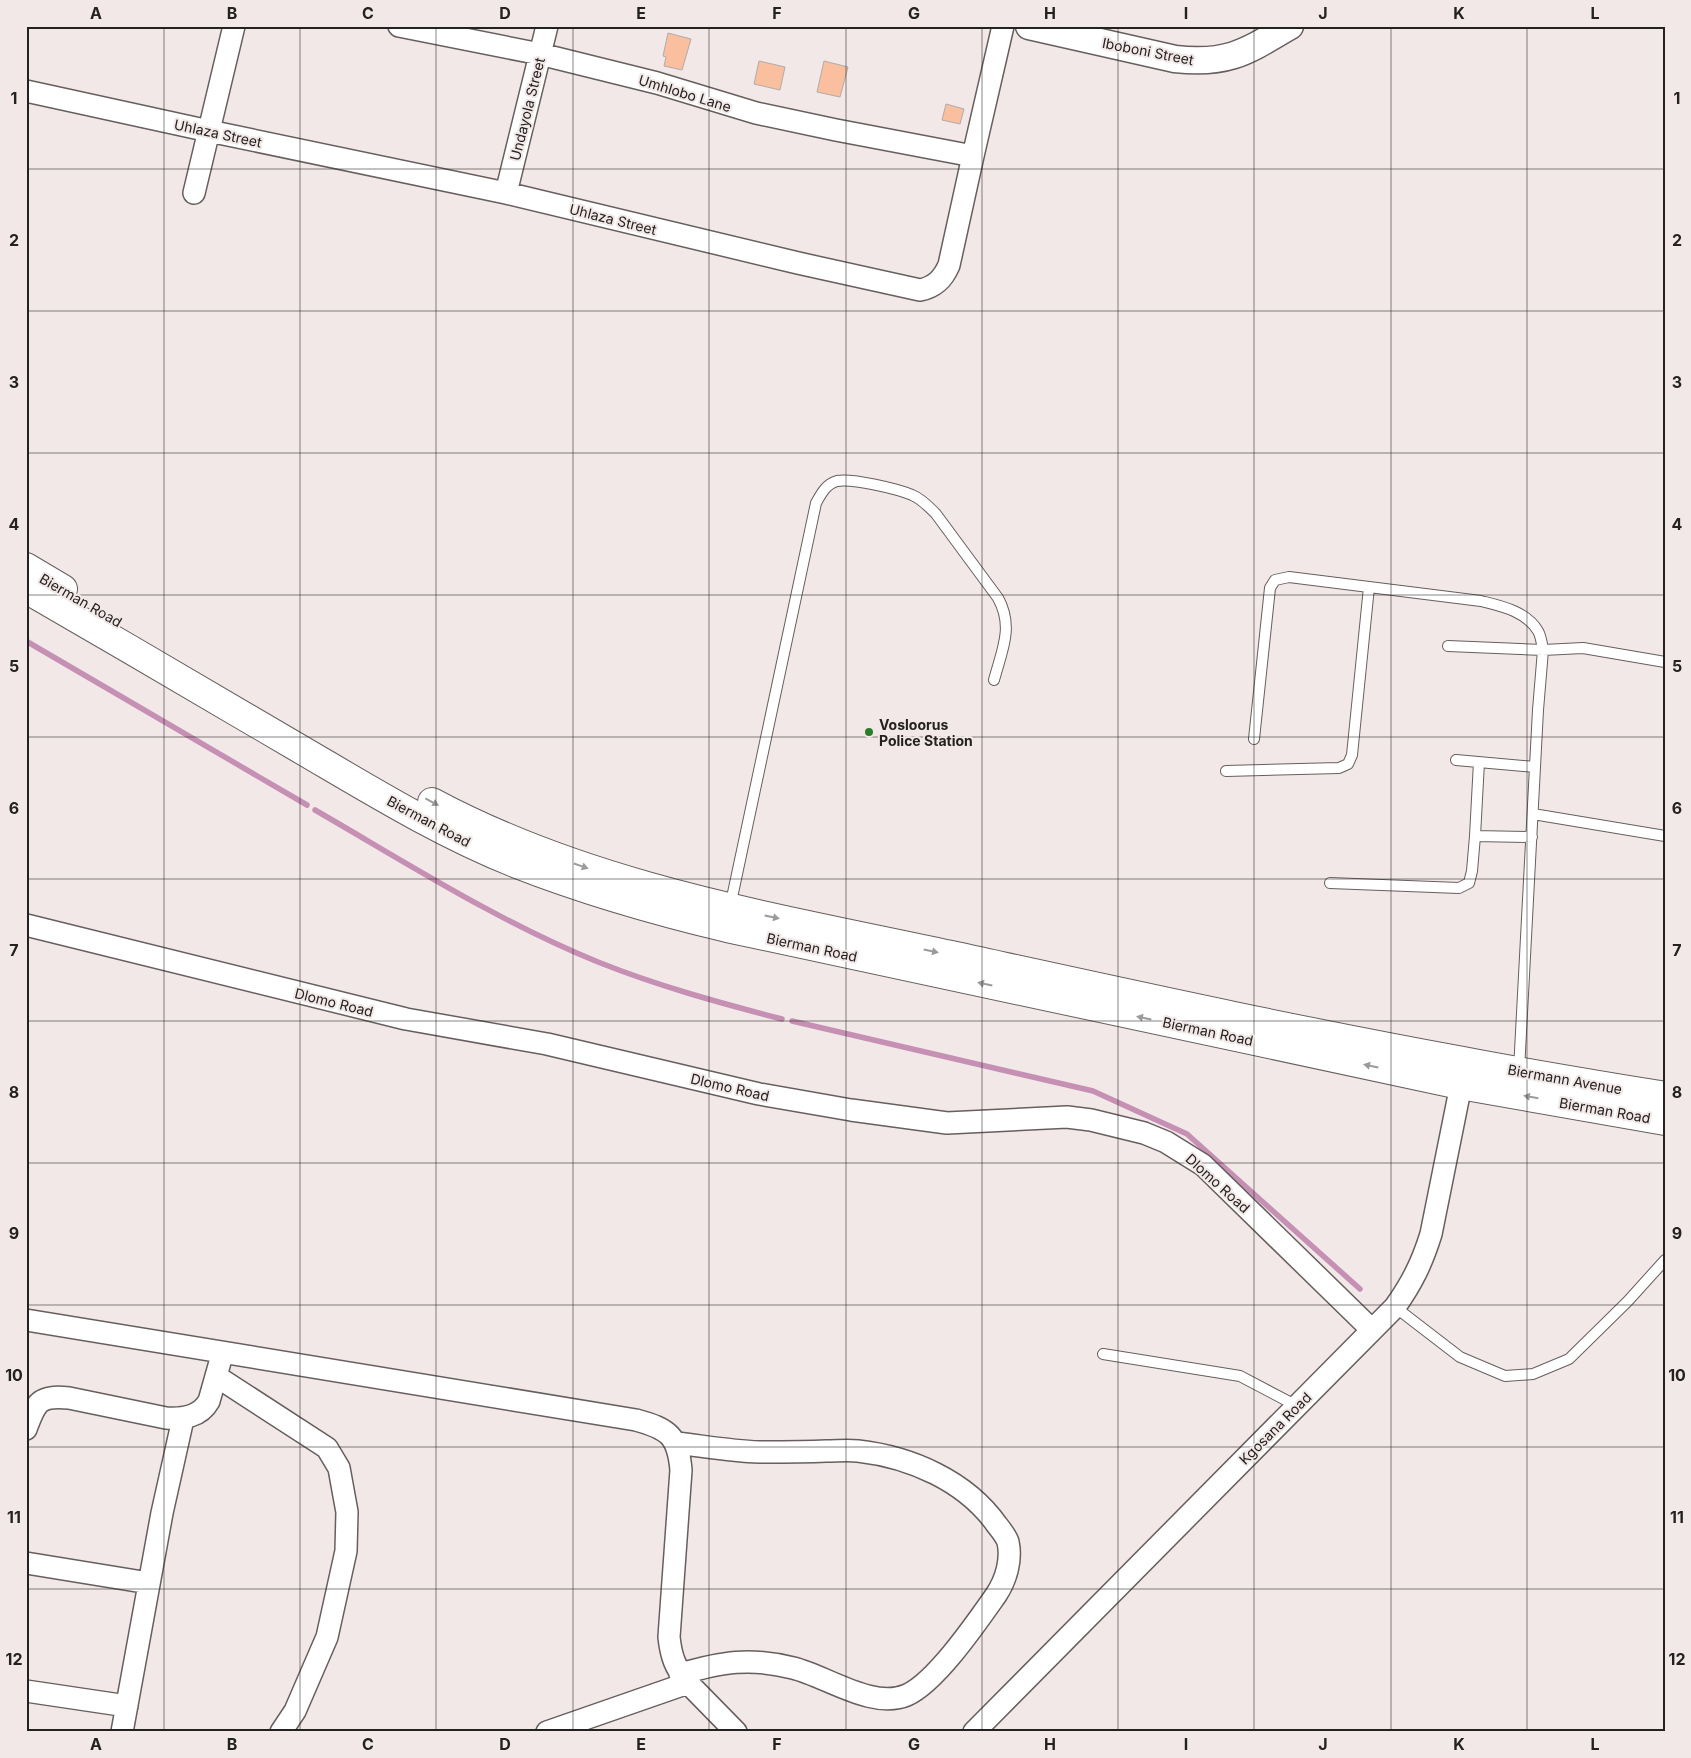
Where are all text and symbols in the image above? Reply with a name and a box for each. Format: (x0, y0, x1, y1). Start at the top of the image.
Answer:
text: A (90, 3, 102, 23)
text: B (227, 3, 237, 23)
text: C (362, 3, 374, 23)
text: D (499, 3, 511, 23)
text: E (636, 3, 646, 23)
text: F (772, 3, 782, 23)
text: G (908, 3, 920, 23)
text: H (1044, 3, 1056, 23)
text: I (1184, 3, 1188, 23)
text: J (1318, 3, 1328, 23)
text: K (1453, 3, 1465, 23)
text: L (1590, 3, 1600, 23)
street label: Iboboni Street (1101, 34, 1196, 68)
street label: Undayola Street (506, 55, 548, 162)
street label: Umhlobo Lane (637, 71, 733, 115)
text: 1 (11, 88, 17, 108)
text: 1 (1674, 88, 1680, 108)
street label: Uhlaza Street (173, 115, 264, 151)
street label: Uhlaza Street (568, 200, 659, 238)
text: 2 (9, 230, 19, 250)
text: 2 (1672, 230, 1682, 250)
text: 3 (9, 372, 19, 392)
text: 3 (1672, 372, 1682, 392)
text: 4 (9, 514, 20, 534)
text: 4 (1672, 514, 1683, 534)
street label: Bierman Road (37, 570, 125, 630)
text: 5 (9, 656, 19, 676)
text: 5 (1672, 656, 1682, 676)
place label: Vosloorus Police Station (879, 716, 973, 749)
marker: Vosloorus Police Station (863, 726, 875, 738)
street label: Bierman Road (384, 792, 474, 850)
text: 6 (9, 798, 19, 818)
one-way arrow (425, 798, 439, 806)
text: 6 (1672, 798, 1682, 818)
one-way arrow (574, 862, 589, 870)
one-way arrow (764, 913, 780, 921)
street label: Bierman Road (765, 929, 859, 965)
text: 7 (9, 940, 19, 960)
text: 7 (1672, 940, 1682, 960)
one-way arrow (923, 947, 938, 955)
one-way arrow (976, 979, 992, 987)
street label: Dlomo Road (293, 984, 375, 1020)
one-way arrow (1135, 1013, 1151, 1021)
street label: Bierman Road (1161, 1013, 1255, 1049)
street label: Biermann Avenue (1506, 1061, 1624, 1097)
one-way arrow (1363, 1062, 1379, 1070)
street label: Dlomo Road (689, 1070, 771, 1104)
text: 8 (9, 1082, 19, 1102)
text: 8 (1672, 1082, 1682, 1102)
one-way arrow (1522, 1093, 1538, 1101)
street label: Bierman Road (1558, 1094, 1652, 1126)
street label: Dlomo Road (1182, 1150, 1254, 1216)
text: 9 (9, 1223, 19, 1243)
text: 9 (1672, 1223, 1682, 1243)
text: 10 (5, 1365, 23, 1385)
text: 10 (1668, 1365, 1686, 1385)
street label: Kgosana Road (1235, 1388, 1315, 1468)
text: 11 (7, 1507, 21, 1527)
text: 11 (1670, 1507, 1684, 1527)
text: 12 (6, 1649, 22, 1669)
text: 12 (1669, 1649, 1685, 1669)
text: A (90, 1734, 102, 1754)
text: B (227, 1734, 237, 1754)
text: C (362, 1734, 374, 1754)
text: D (499, 1734, 511, 1754)
text: E (636, 1734, 646, 1754)
text: F (772, 1734, 782, 1754)
text: G (908, 1734, 920, 1754)
text: H (1044, 1734, 1056, 1754)
text: I (1184, 1734, 1188, 1754)
text: J (1318, 1734, 1328, 1754)
text: K (1453, 1734, 1465, 1754)
text: L (1590, 1734, 1600, 1754)

